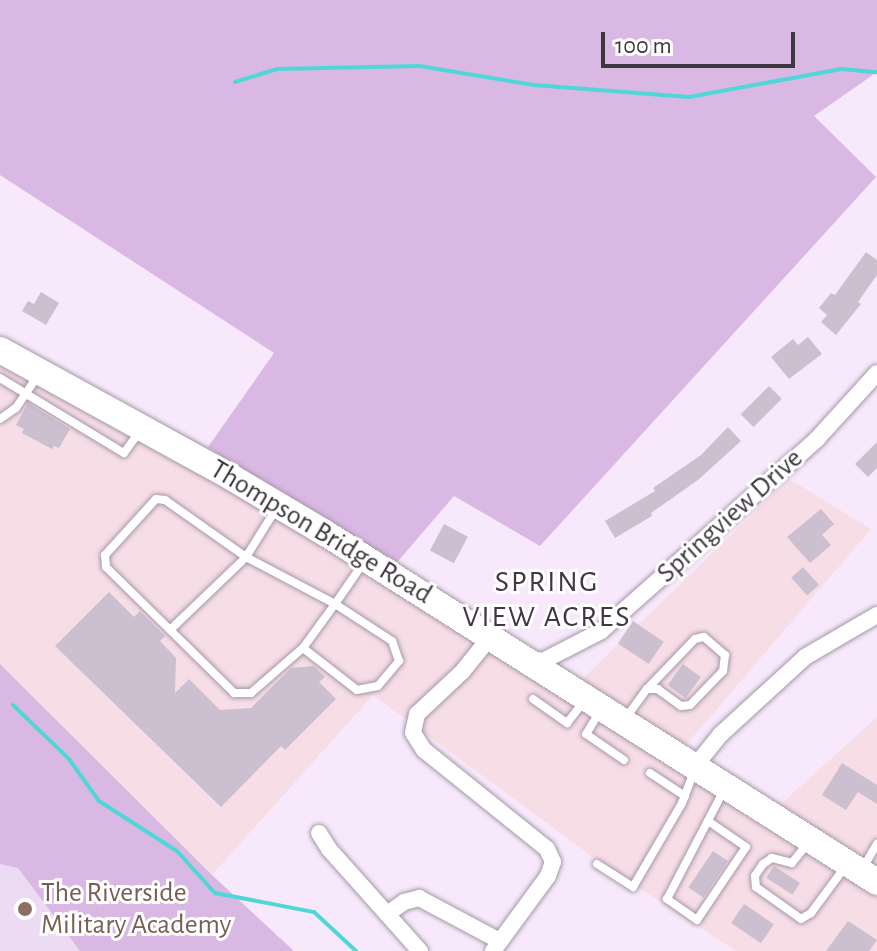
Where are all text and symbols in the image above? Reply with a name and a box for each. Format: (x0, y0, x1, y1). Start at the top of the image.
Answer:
scale bar (605, 16, 799, 66)
text: 100 m (615, 34, 672, 58)
street label: Springview Drive (650, 442, 810, 590)
street label: Thompson Bridge Road (204, 452, 438, 612)
district label: SPRING VIEW ACRES (463, 564, 631, 634)
place label: The Riverside Military Academy (41, 876, 231, 942)
marker: The Riverside Military Academy (16, 900, 34, 918)

